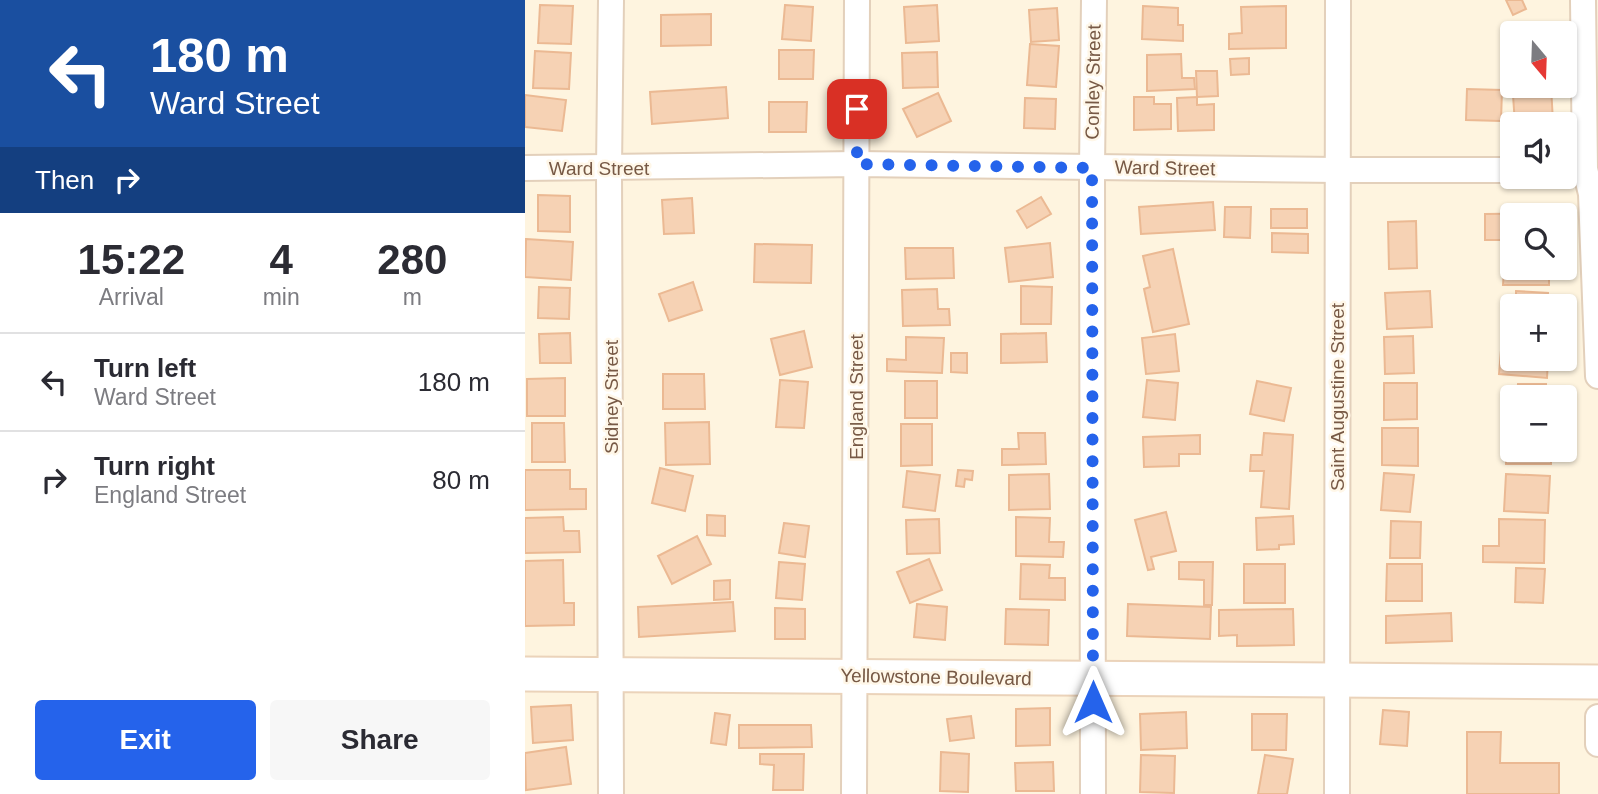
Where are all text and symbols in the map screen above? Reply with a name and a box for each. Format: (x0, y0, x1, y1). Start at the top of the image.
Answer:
north arrow (1500, 21, 1577, 98)
map controls (1500, 21, 1577, 462)
street label: Conley Street (1081, 24, 1105, 140)
icon: left (35, 28, 126, 119)
text: 180 m (150, 28, 289, 82)
pin (827, 79, 887, 139)
text: Ward Street (150, 85, 320, 121)
icon: arrive (838, 90, 876, 128)
button: sound (1500, 112, 1577, 189)
street label: Ward Street (1114, 157, 1216, 179)
street label: Ward Street (549, 158, 650, 179)
icon: right (108, 161, 146, 199)
text: Then (35, 165, 94, 195)
button: search (1500, 203, 1577, 280)
text: 15:22 (78, 236, 185, 283)
text: 4 (269, 236, 293, 283)
text: 280 (377, 236, 447, 283)
text: Arrival (99, 284, 164, 310)
text: min (263, 284, 300, 310)
text: m (403, 284, 422, 310)
button: + (1500, 294, 1577, 371)
street label: Saint Augustine Street (1327, 302, 1348, 491)
street label: England Street (846, 333, 867, 460)
street label: Sidney Street (601, 339, 622, 454)
text: Turn left (94, 353, 196, 383)
icon: left (35, 363, 73, 401)
text: 180 m (418, 367, 490, 397)
text: Ward Street (94, 384, 216, 410)
button: − (1500, 385, 1577, 462)
text: Turn right (94, 451, 215, 481)
icon: right (35, 461, 73, 499)
text: 80 m (432, 465, 490, 495)
text: England Street (94, 482, 246, 508)
street label: Yellowstone Boulevard (840, 665, 1032, 689)
position arrow (1056, 665, 1130, 739)
button: Exit (35, 700, 256, 780)
button: Share (270, 700, 490, 780)

